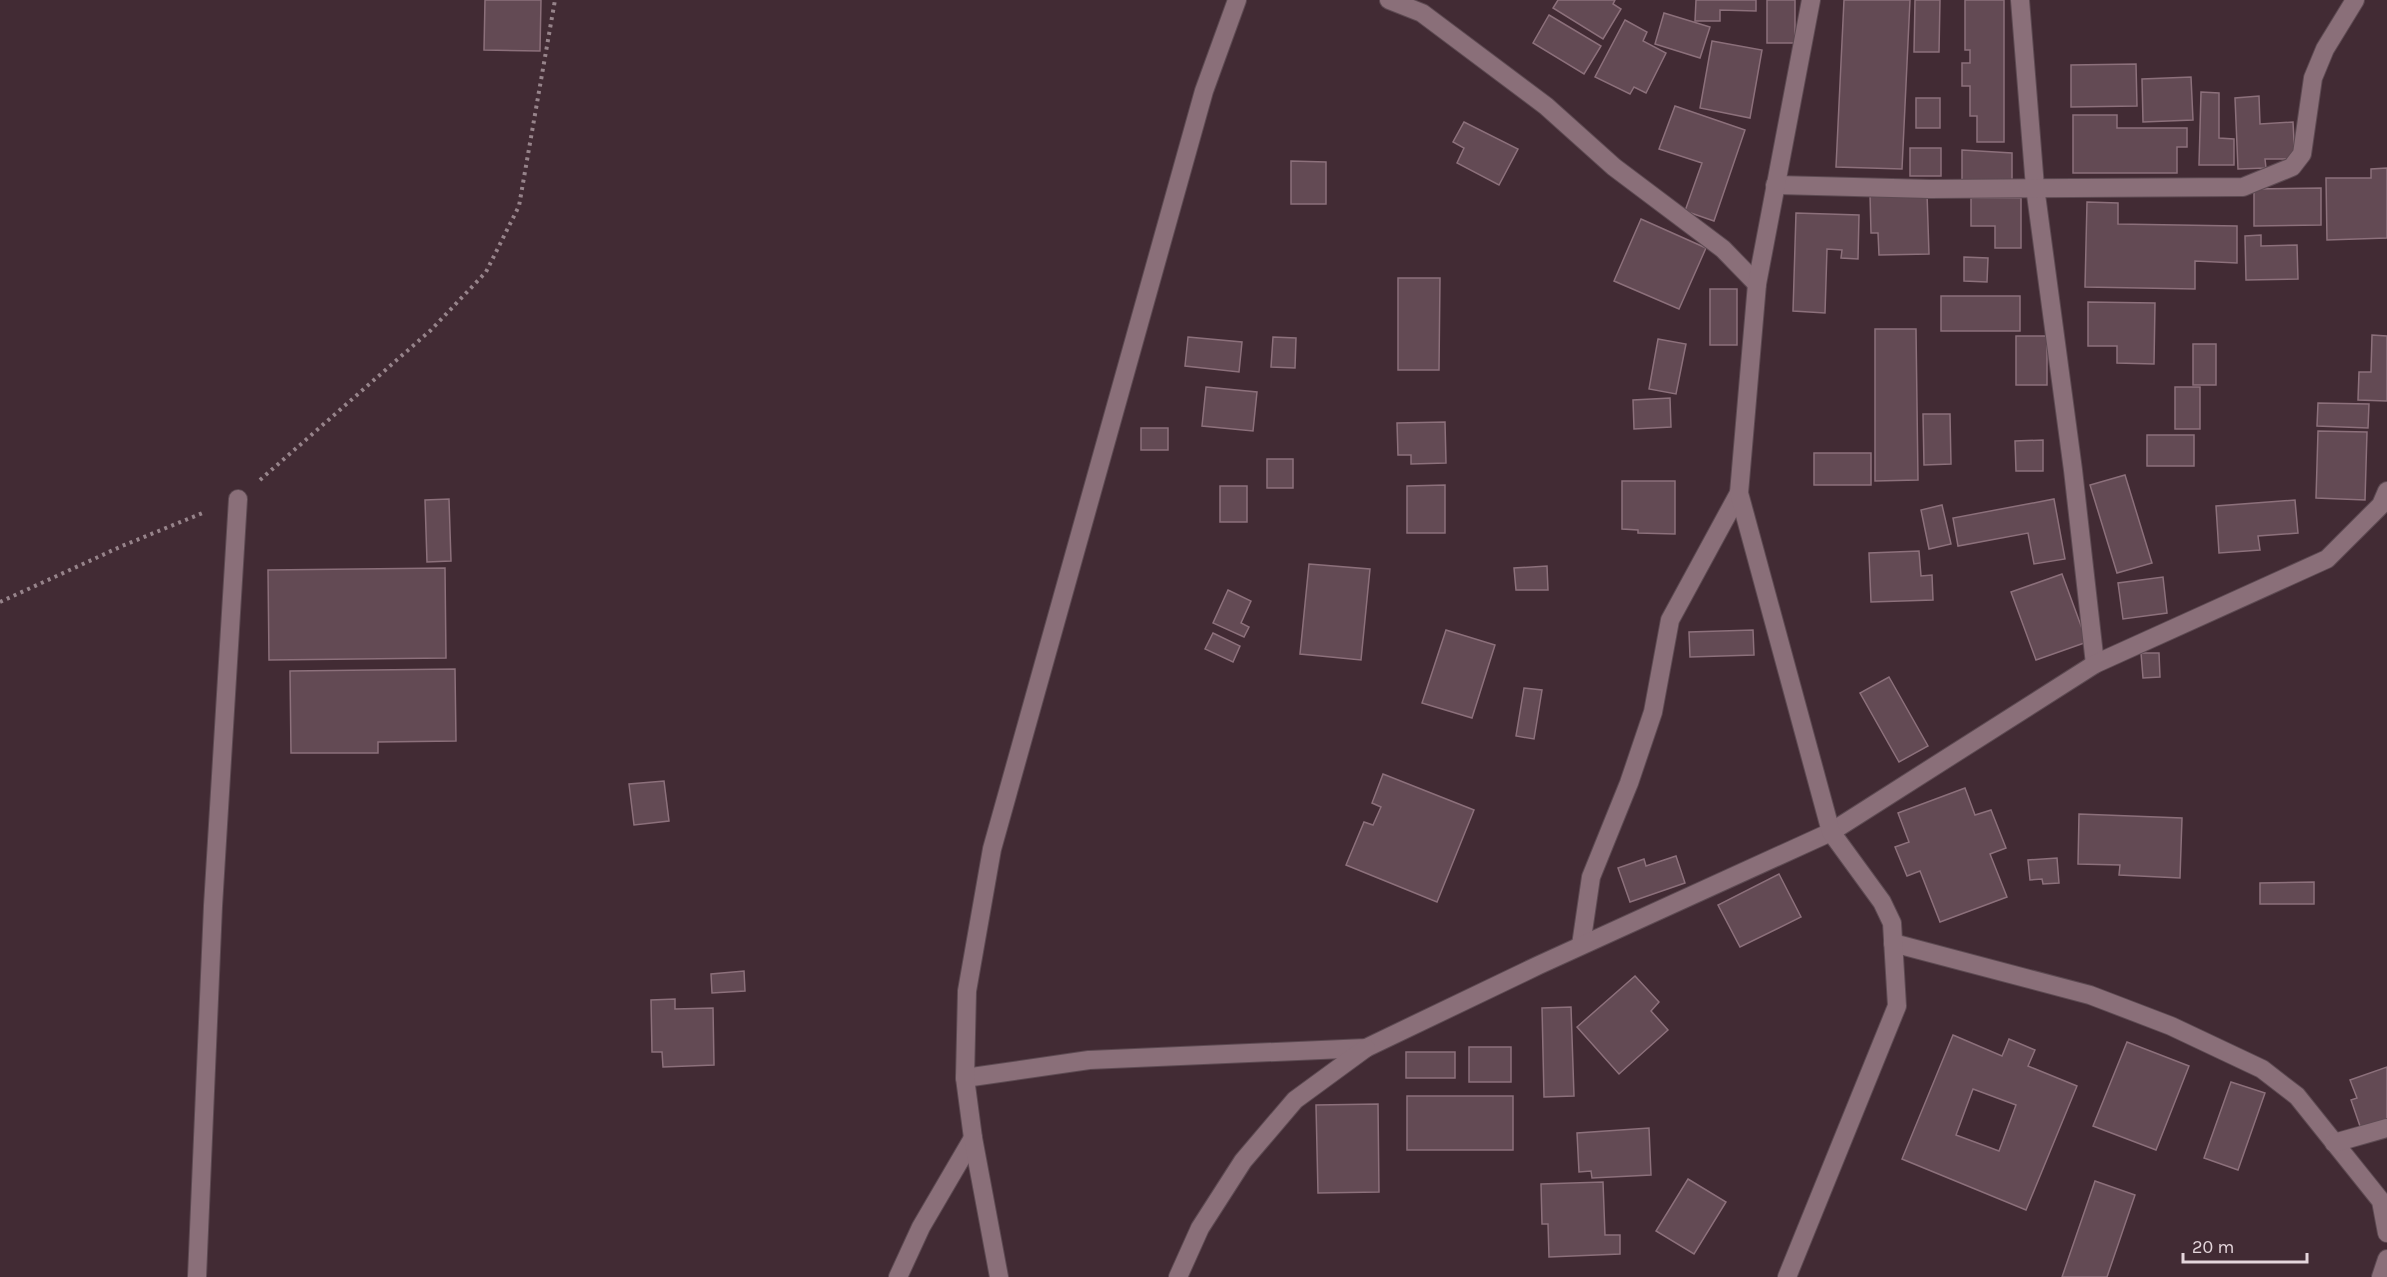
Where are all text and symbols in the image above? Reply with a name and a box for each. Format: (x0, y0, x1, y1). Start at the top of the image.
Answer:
scale bar (2183, 1226, 2308, 1264)
text: 20 m (2192, 1236, 2234, 1258)

